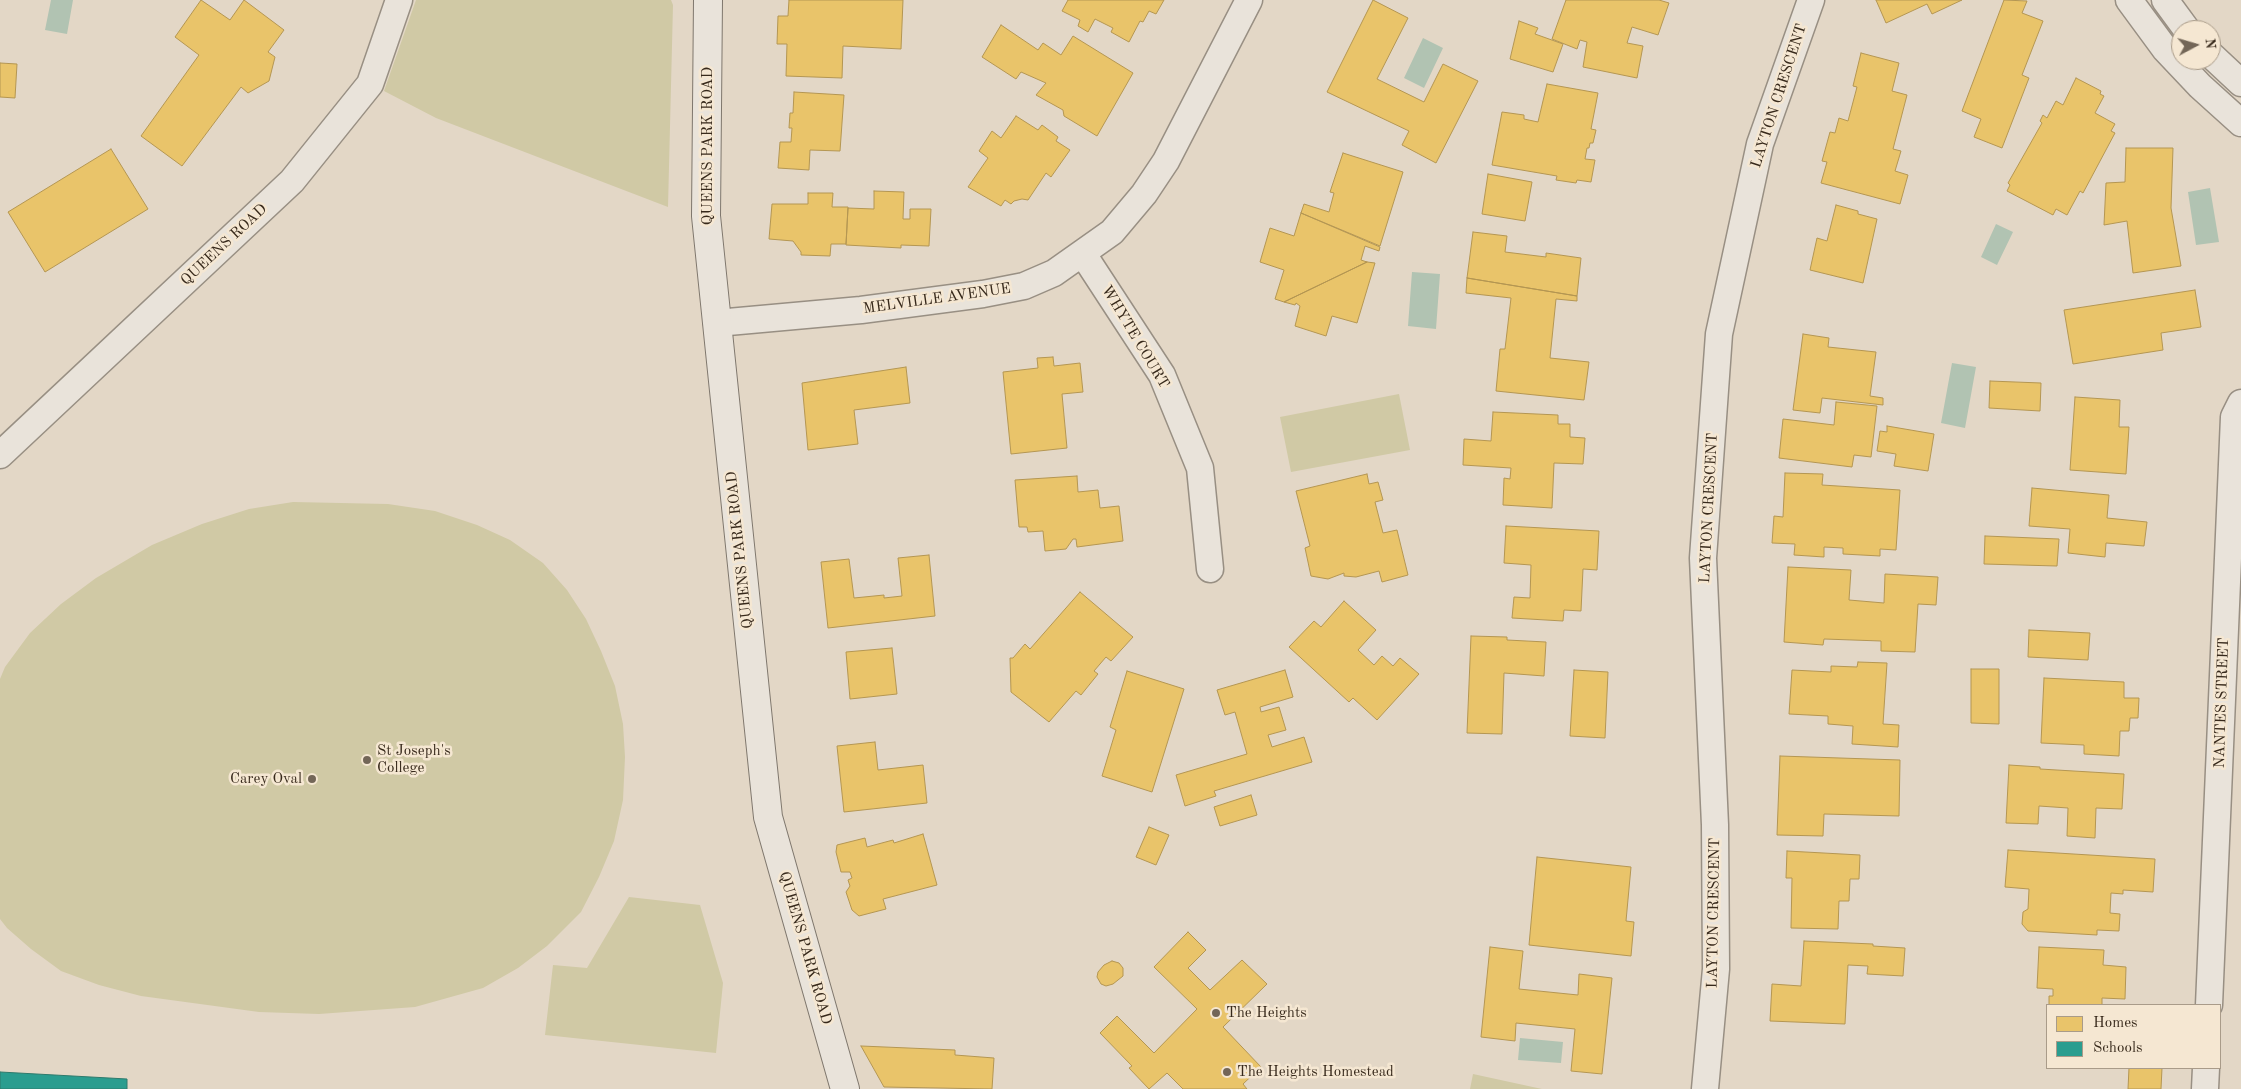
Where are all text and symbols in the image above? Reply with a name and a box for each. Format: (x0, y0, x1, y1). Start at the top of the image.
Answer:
north arrow (2171, 20, 2221, 70)
street label: LAYTON CRESCENT (1747, 22, 1811, 170)
text: N (2202, 37, 2217, 50)
street label: QUEENS PARK ROAD (699, 67, 717, 225)
street label: QUEENS ROAD (177, 200, 271, 290)
street label: MELVILLE AVENUE (862, 280, 1012, 318)
street label: WHYTE COURT (1097, 282, 1173, 392)
street label: LAYTON CRESCENT (1696, 432, 1722, 584)
street label: QUEENS PARK ROAD (723, 470, 757, 630)
street label: NANTES STREET (2211, 637, 2233, 769)
place label: St Joseph's College (377, 742, 451, 777)
marker: St Joseph's College (361, 754, 373, 766)
place label: Carey Oval (230, 770, 302, 788)
marker: Carey Oval (306, 773, 318, 785)
street label: LAYTON CRESCENT (1704, 838, 1724, 988)
street label: QUEENS PARK ROAD (775, 869, 835, 1027)
place label: The Heights (1226, 1004, 1307, 1022)
legend (2046, 1004, 2221, 1069)
marker: The Heights (1210, 1007, 1222, 1019)
text: Homes (2093, 1016, 2138, 1031)
text: Schools (2093, 1041, 2142, 1056)
place label: The Heights Homestead (1237, 1063, 1394, 1081)
marker: The Heights Homestead (1221, 1066, 1233, 1078)

